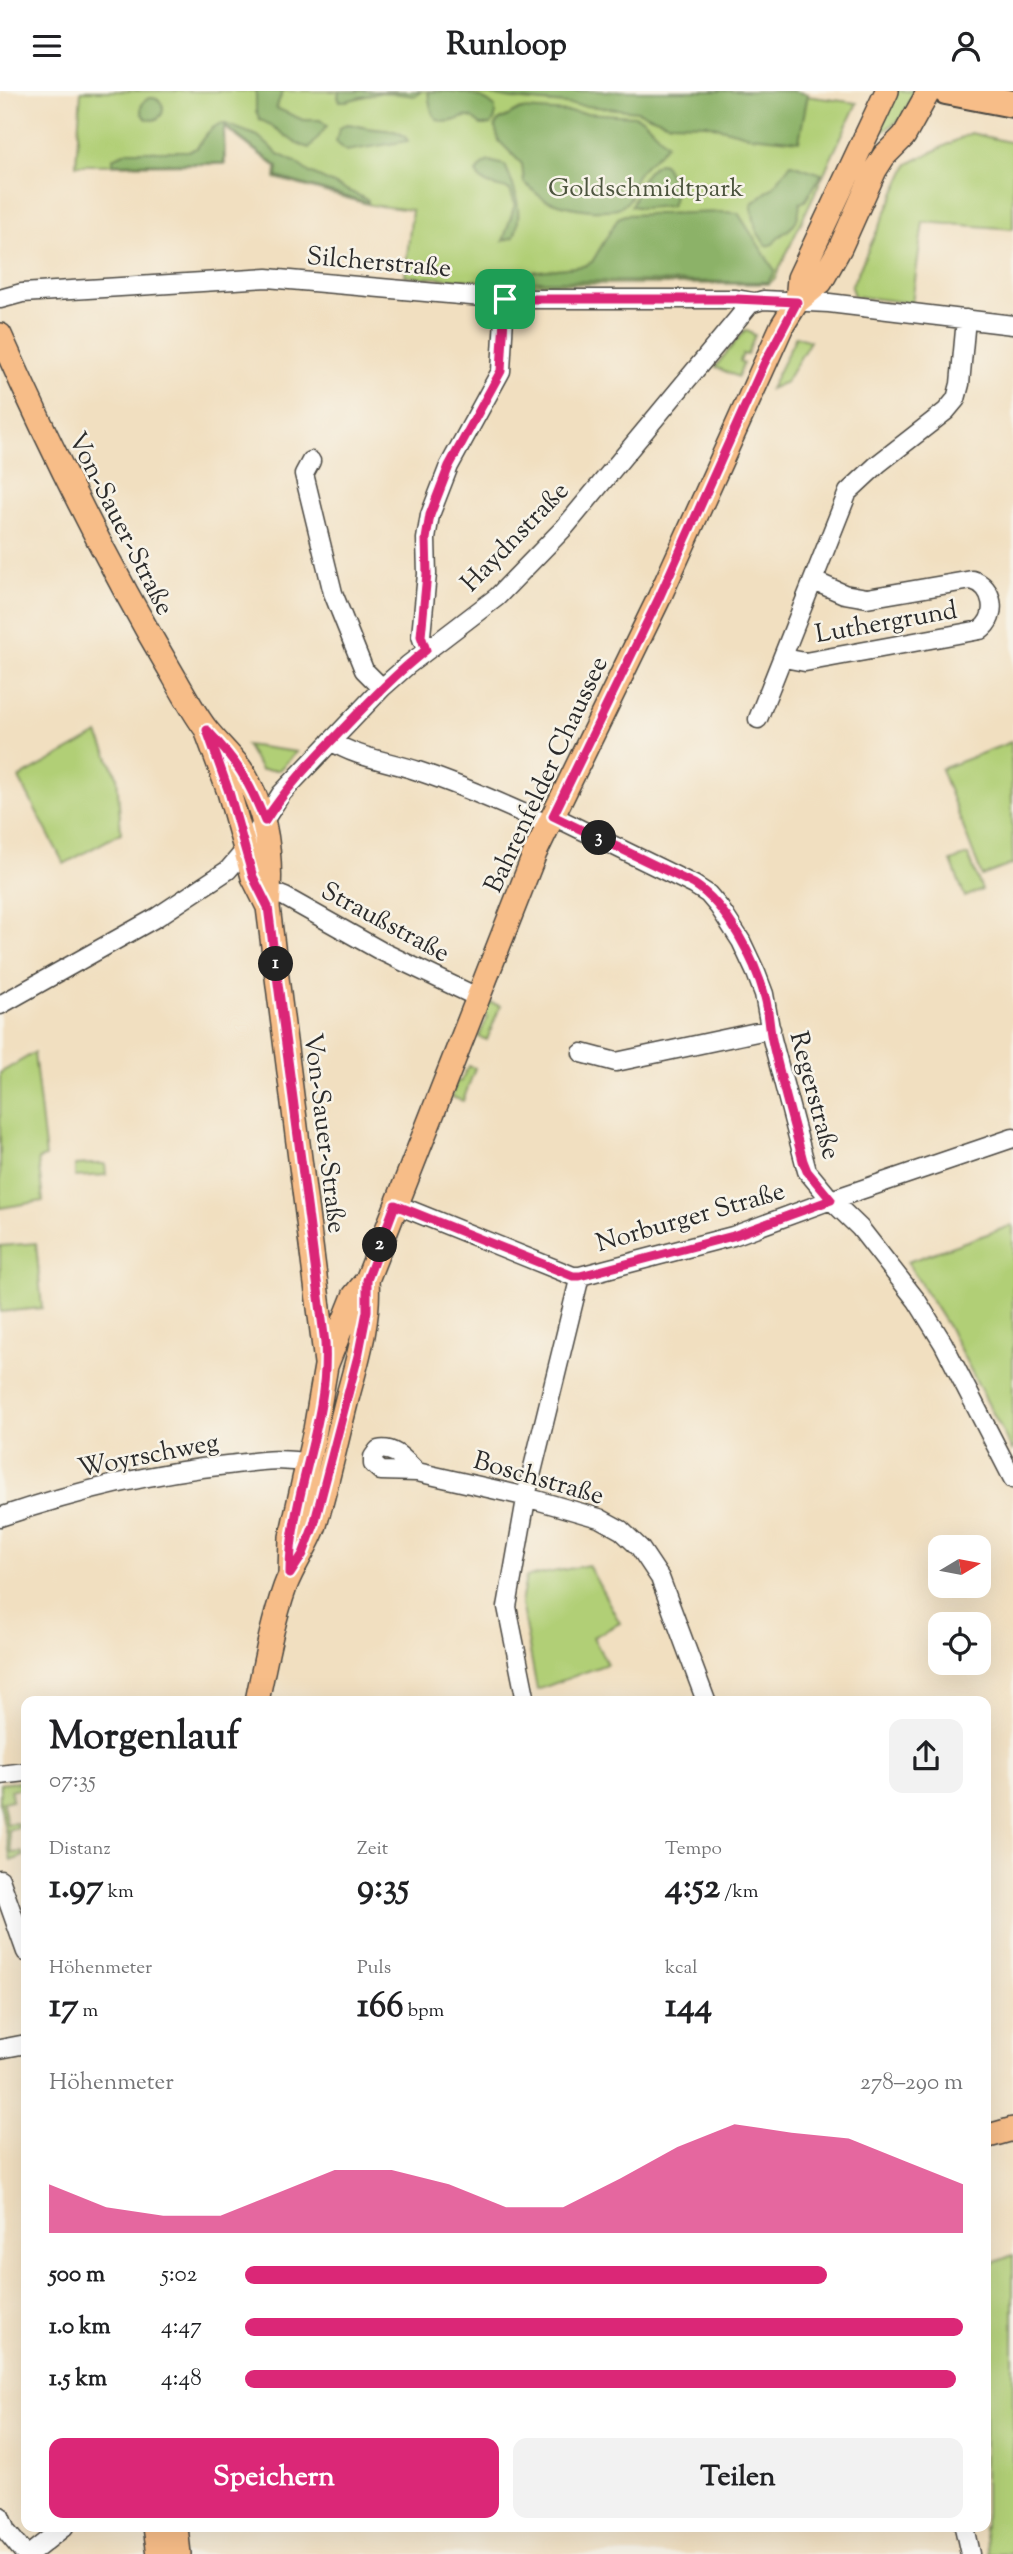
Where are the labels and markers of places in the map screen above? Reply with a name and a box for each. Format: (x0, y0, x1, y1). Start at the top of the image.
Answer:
pin (475, 269, 535, 329)
pin: 3 (582, 821, 616, 855)
pin: 1 (258, 947, 294, 981)
pin: 2 (362, 1227, 398, 1263)

